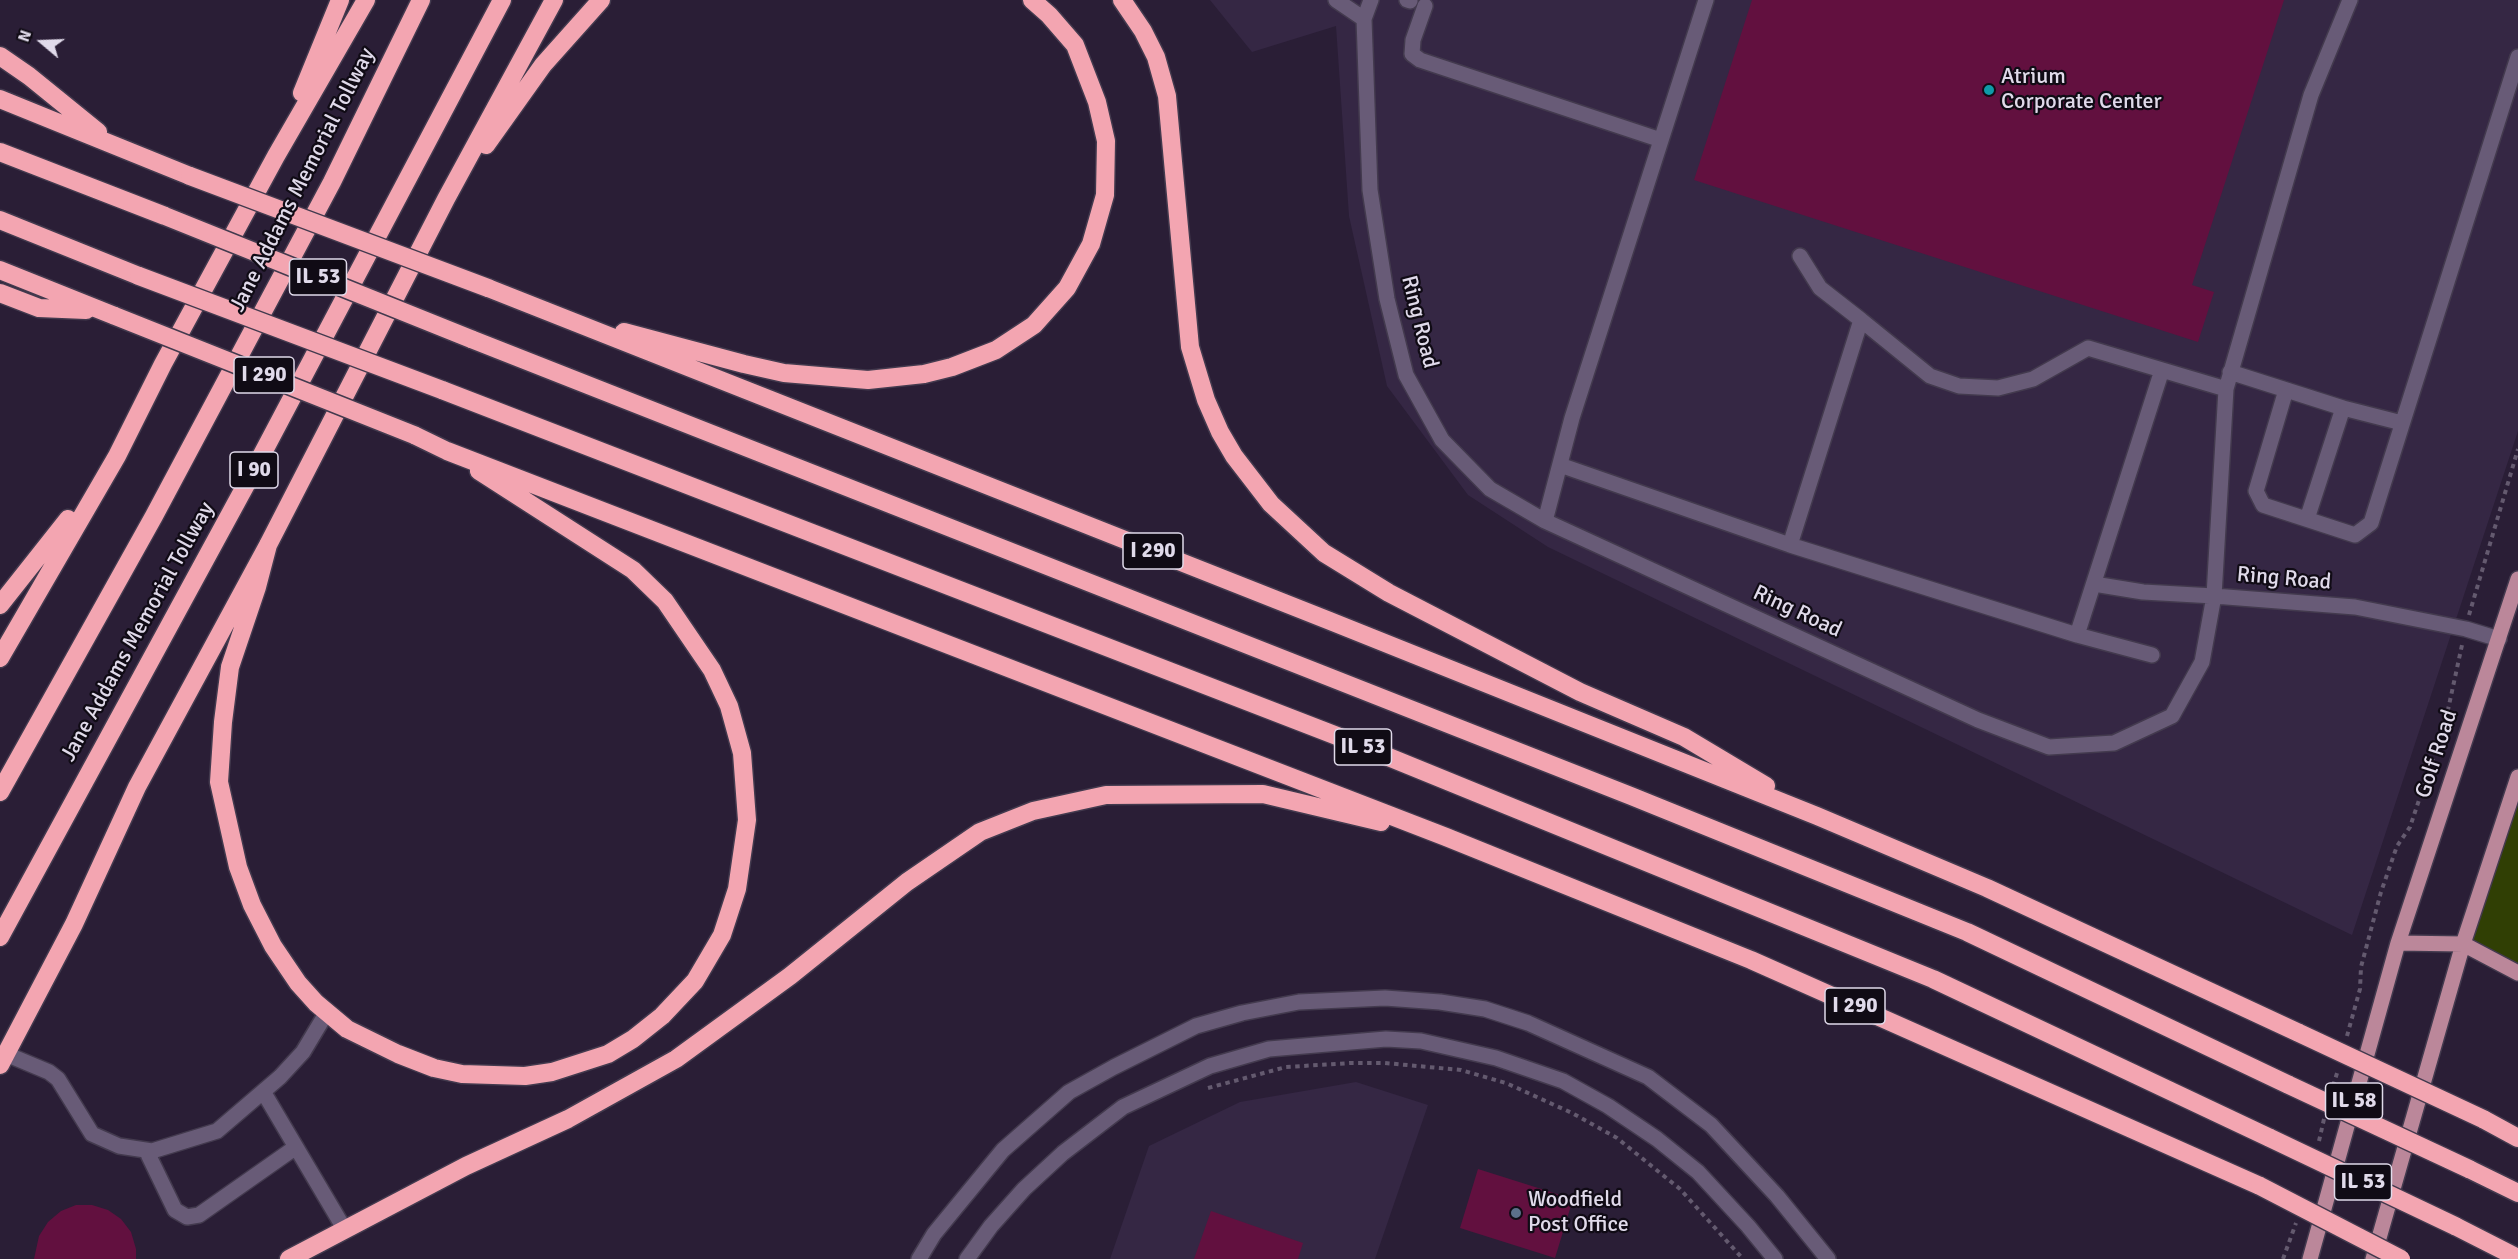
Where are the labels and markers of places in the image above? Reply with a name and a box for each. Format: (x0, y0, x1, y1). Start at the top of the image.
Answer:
place label: Atrium Corporate Center (2001, 64, 2162, 116)
marker: Atrium Corporate Center (1982, 83, 1996, 97)
place label: Woodfield Post Office (1528, 1187, 1629, 1238)
marker: Woodfield Post Office (1509, 1206, 1523, 1220)

